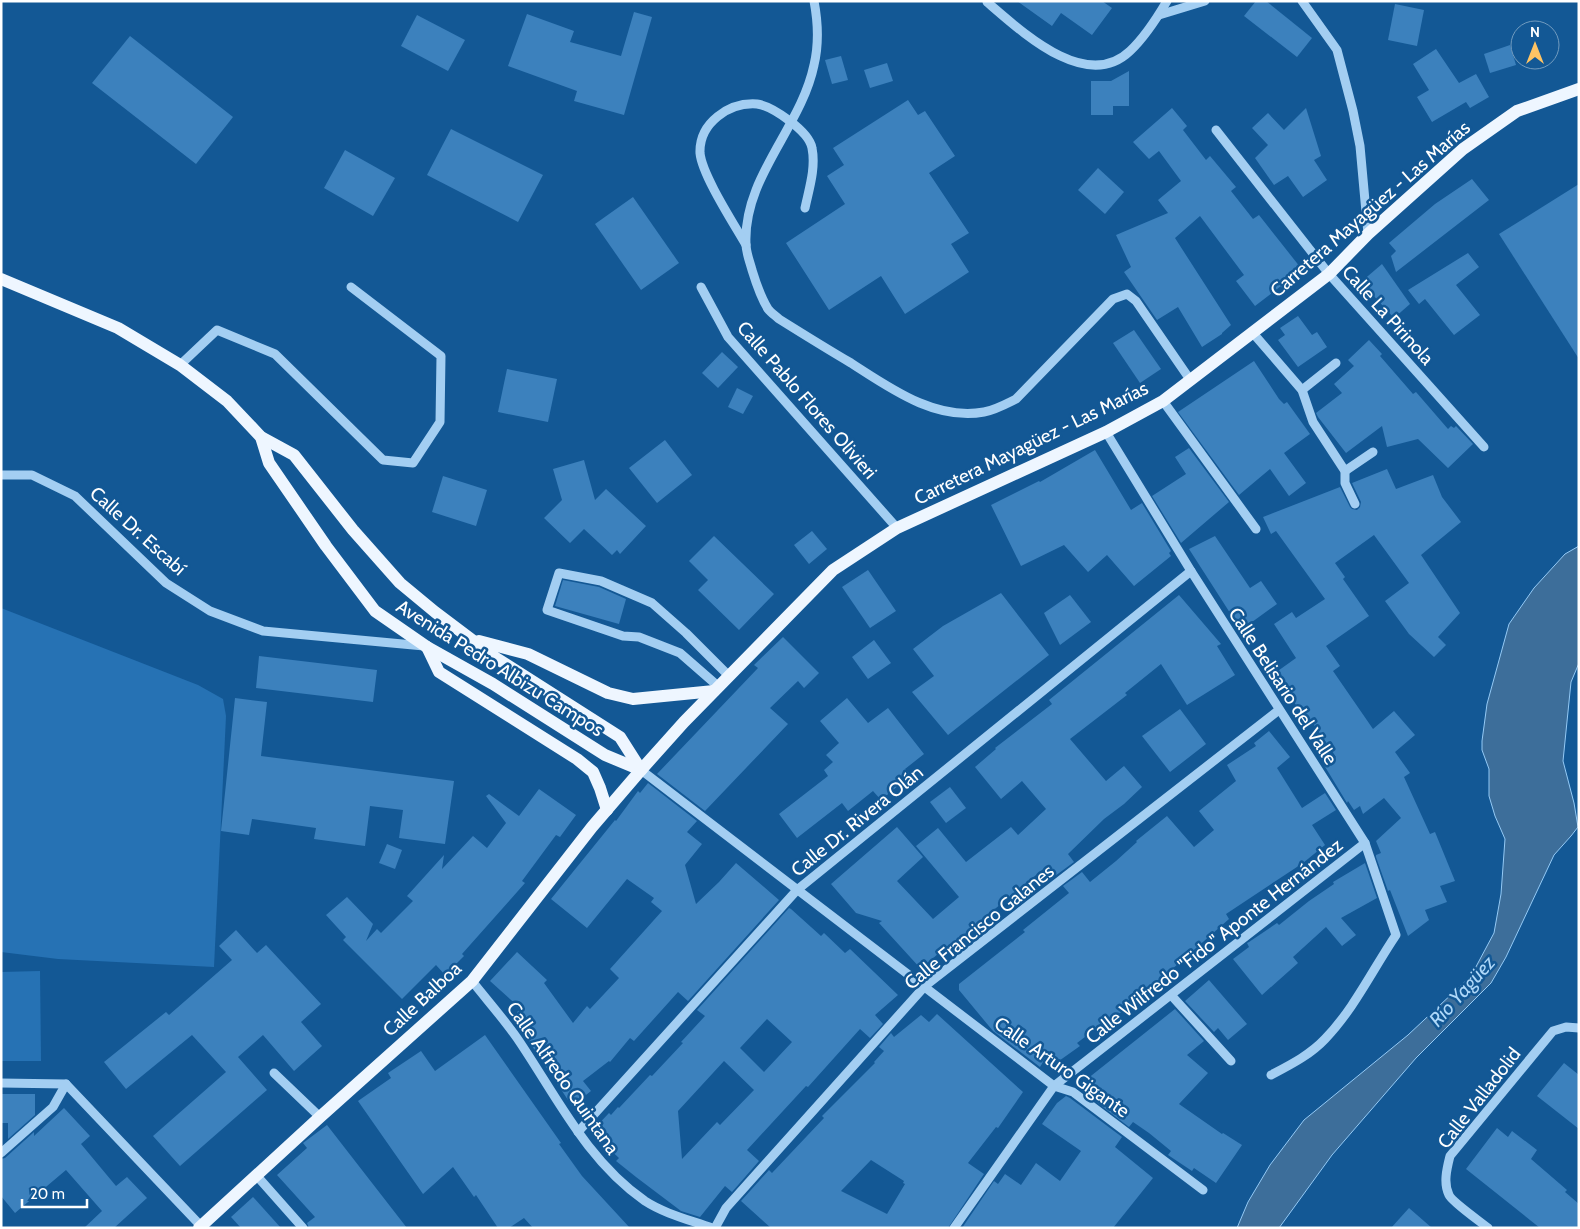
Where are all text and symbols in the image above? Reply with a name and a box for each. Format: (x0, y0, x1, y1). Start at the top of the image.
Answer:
north arrow (1510, 20, 1560, 70)
text: N (1530, 23, 1540, 41)
street label: Carretera Mayagüez - Las Marías (1265, 116, 1475, 302)
street label: Calle La Pirinola (1337, 260, 1439, 370)
street label: Calle Pablo Flores Olivieri (732, 316, 882, 484)
street label: Carretera Mayagüez - Las Marías (910, 376, 1152, 510)
street label: Calle Dr. Escabí (85, 482, 191, 580)
street label: Avenida Pedro Albizu Campos (392, 595, 608, 741)
street label: Calle Belisario del Valle (1224, 603, 1343, 769)
street label: Calle Dr. Rivera Olán (786, 761, 928, 881)
street label: Calle Wilfredo "Fido" Aponte Hernández (1081, 833, 1347, 1049)
street label: Calle Francisco Galanes (900, 860, 1059, 994)
water label: Río Yagüez (1424, 950, 1500, 1031)
street label: Calle Balboa (378, 957, 466, 1041)
street label: Calle Alfredo Quintana (502, 997, 624, 1159)
street label: Calle Arturo Gigante (990, 1012, 1134, 1122)
street label: Calle Valladolid (1432, 1043, 1526, 1153)
scale bar (22, 1176, 88, 1208)
text: 20 m (30, 1185, 65, 1203)

